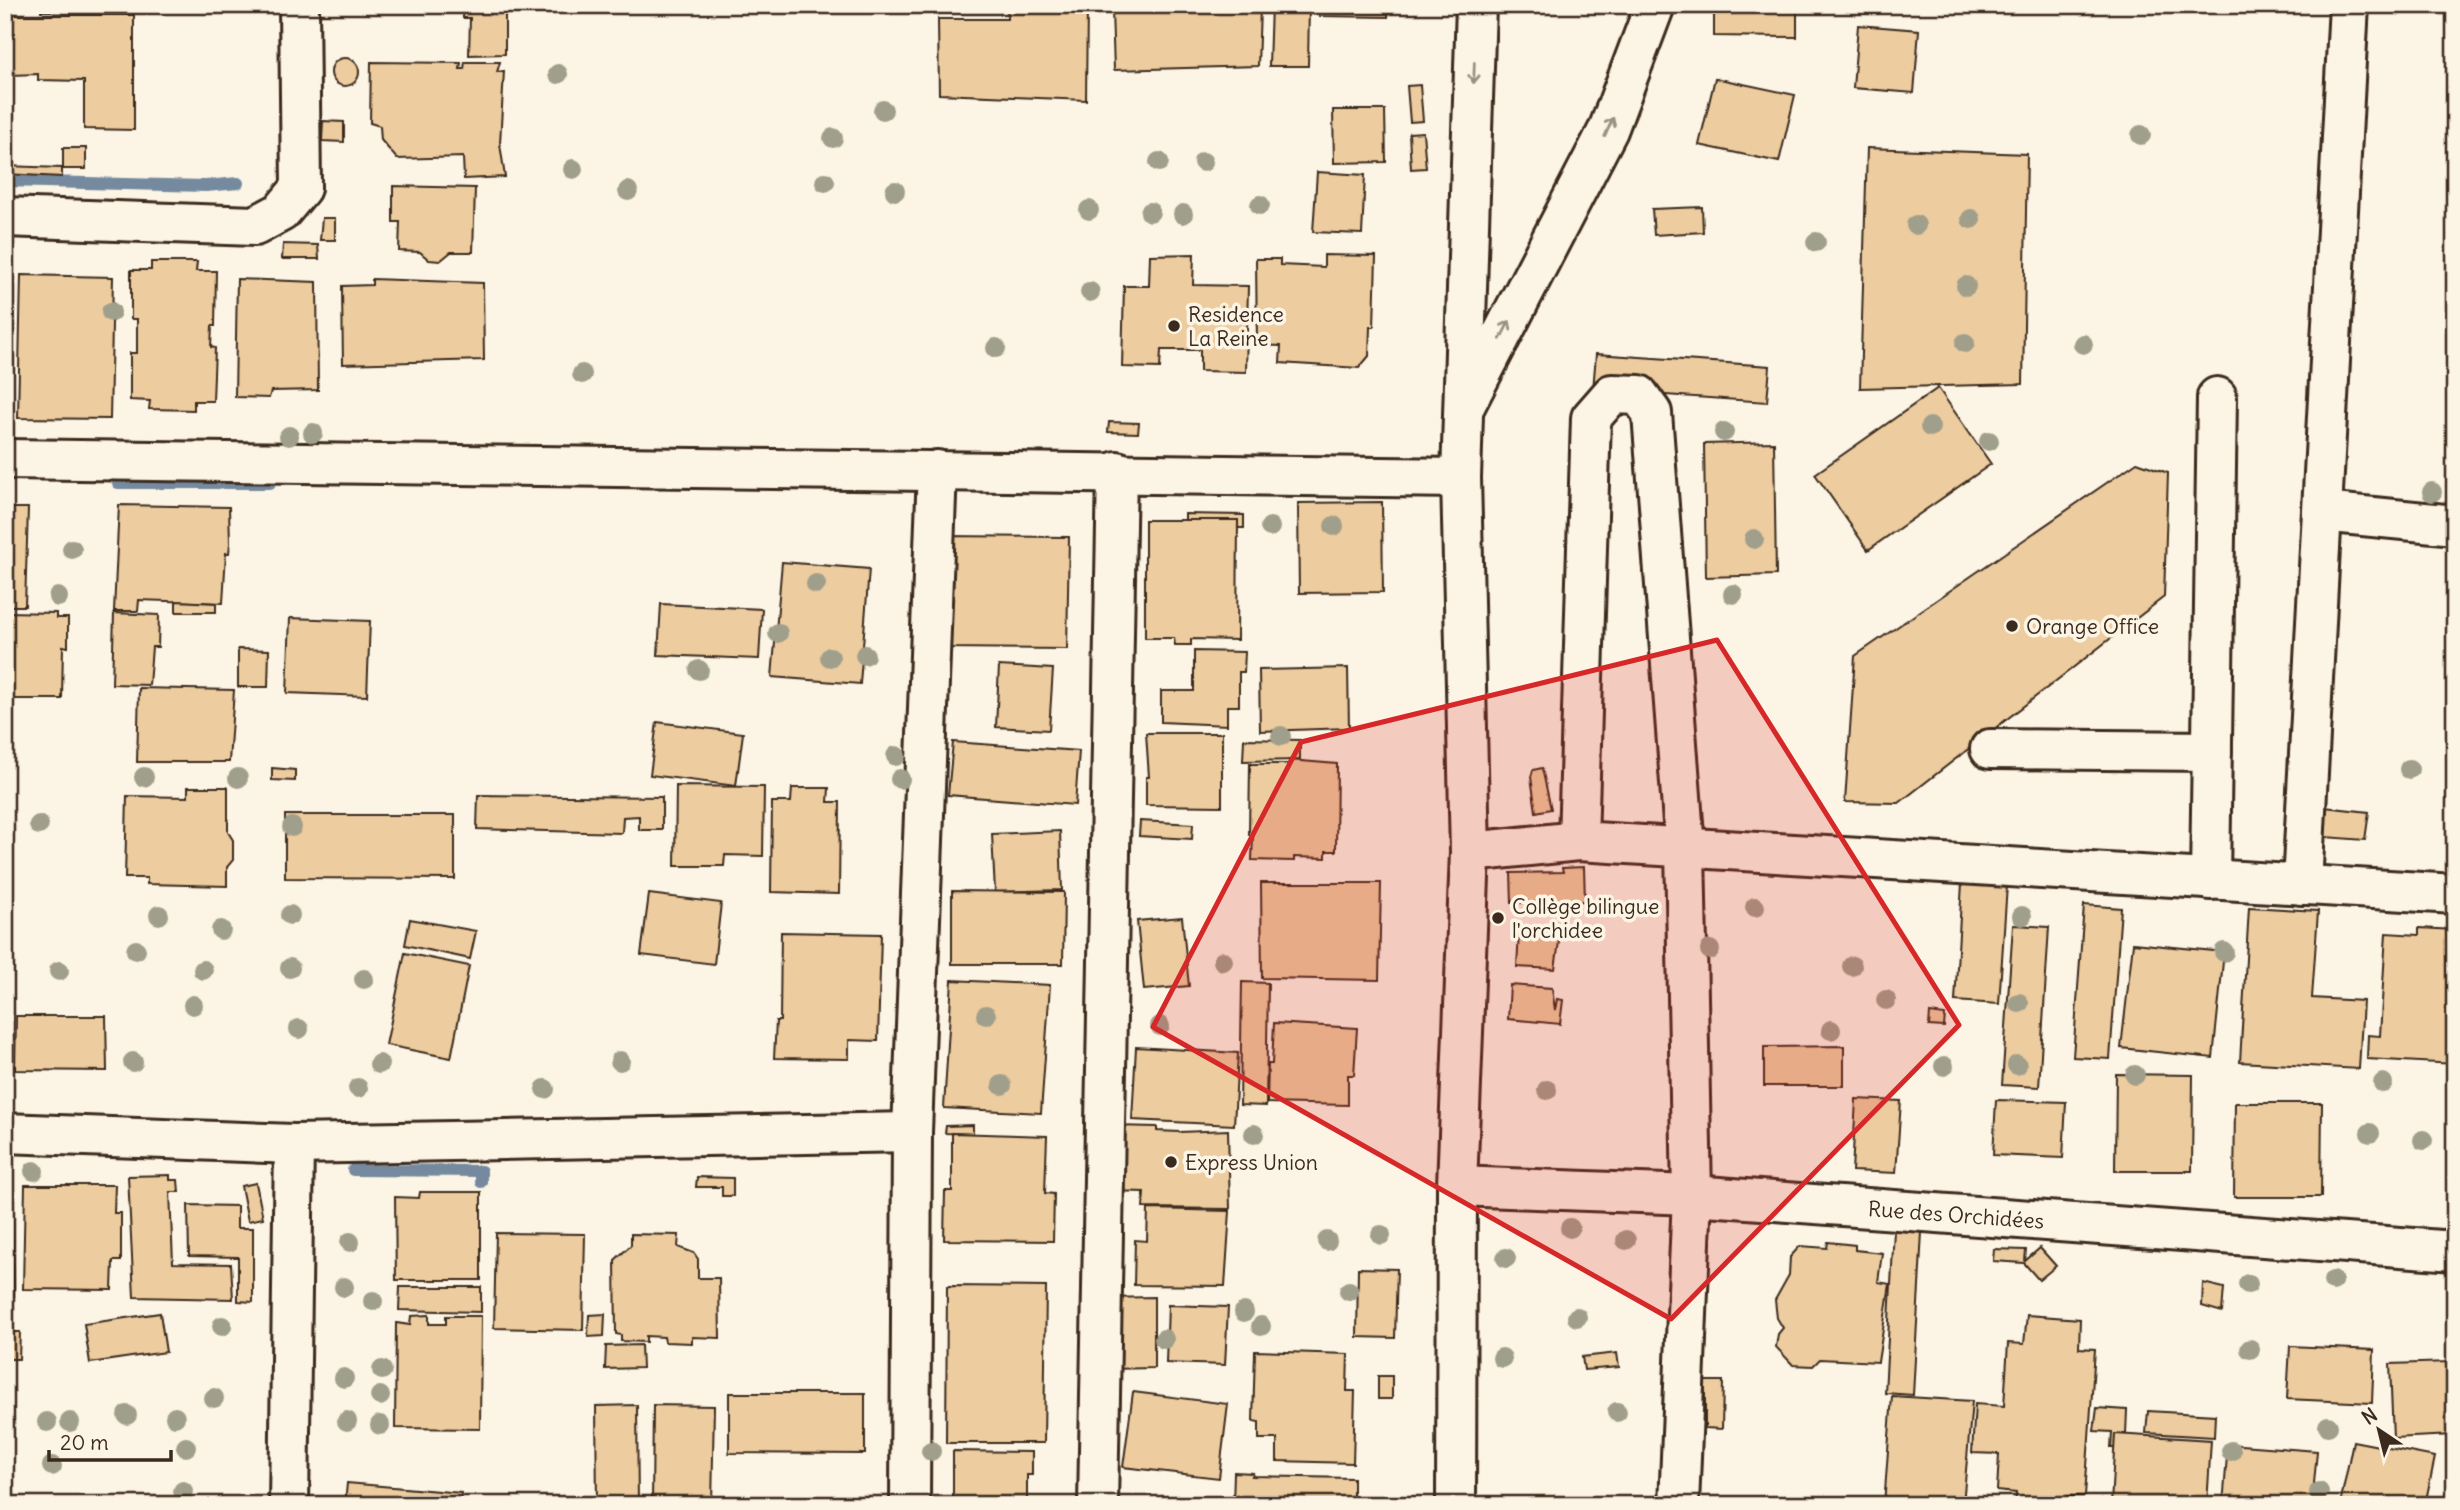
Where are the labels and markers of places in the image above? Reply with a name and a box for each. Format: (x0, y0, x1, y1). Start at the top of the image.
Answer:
place label: Residence La Reine (1188, 301, 1284, 352)
marker: Residence La Reine (1166, 318, 1182, 334)
place label: Orange Office (2026, 613, 2159, 640)
marker: Orange Office (2004, 618, 2020, 634)
place label: Collège bilingue l'orchidee (1512, 893, 1659, 944)
marker: Collège bilingue l'orchidee (1490, 910, 1506, 926)
place label: Express Union (1185, 1149, 1318, 1176)
marker: Express Union (1163, 1154, 1179, 1170)

